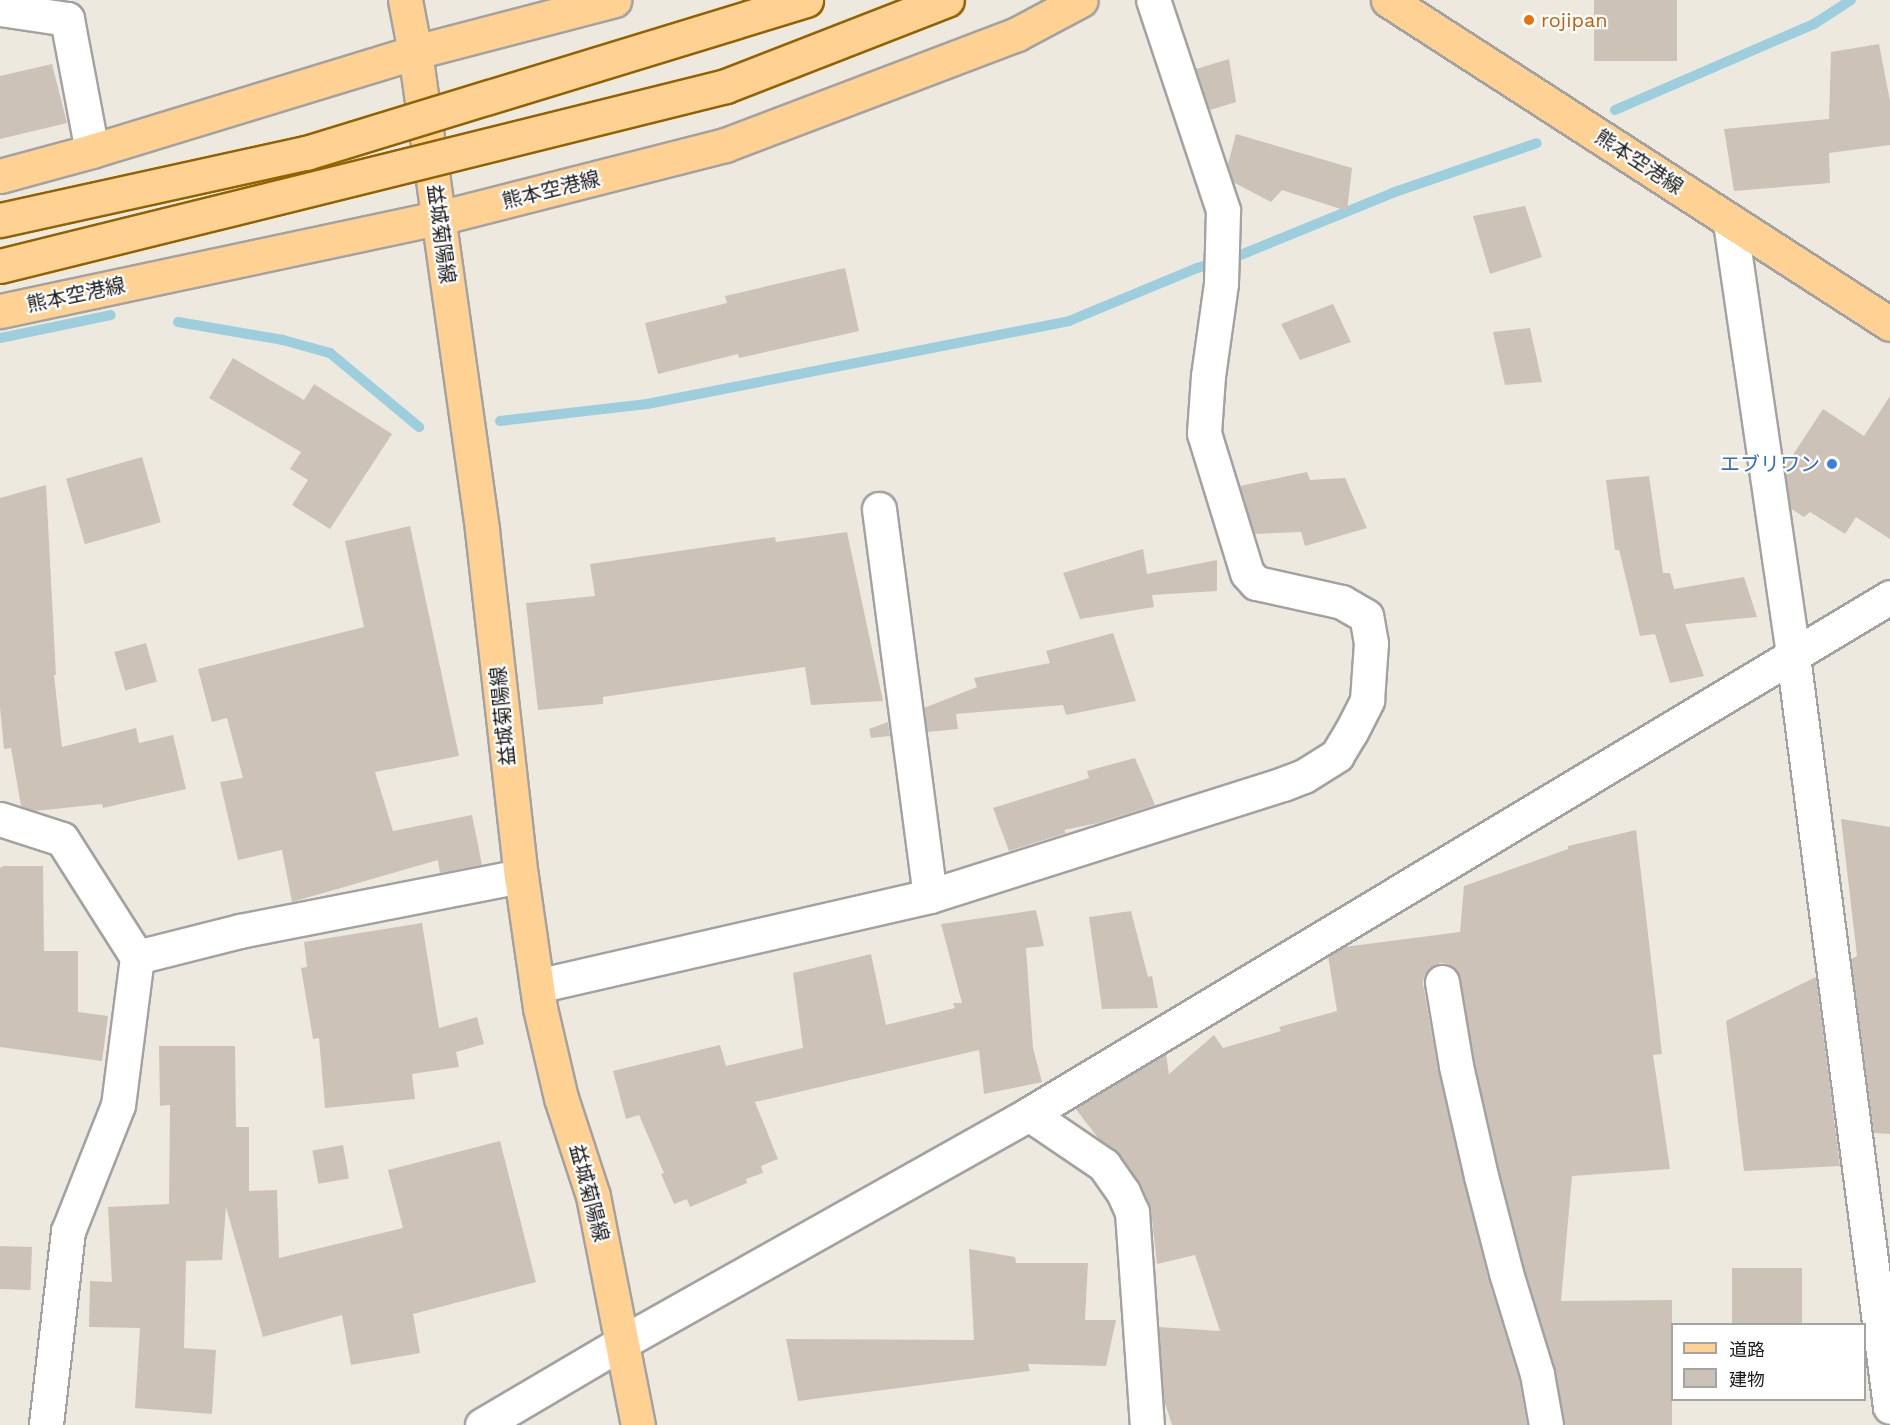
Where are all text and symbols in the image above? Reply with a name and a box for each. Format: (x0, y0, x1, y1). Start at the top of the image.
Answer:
place label: rojipan (1541, 8, 1608, 32)
marker: rojipan (1522, 13, 1536, 27)
street label: 熊本空港線 (1591, 125, 1687, 199)
street label: 熊本空港線 (500, 166, 602, 214)
street label: 益城菊陽線 (422, 183, 460, 285)
street label: 熊本空港線 (25, 273, 127, 317)
place label: エブリワン (1720, 452, 1820, 476)
marker: エブリワン (1825, 457, 1839, 471)
street label: 益城菊陽線 (486, 665, 520, 767)
street label: 益城菊陽線 (564, 1142, 614, 1244)
legend (1671, 1323, 1866, 1401)
text: 道路 (1729, 1339, 1765, 1360)
text: 建物 (1729, 1369, 1765, 1390)

